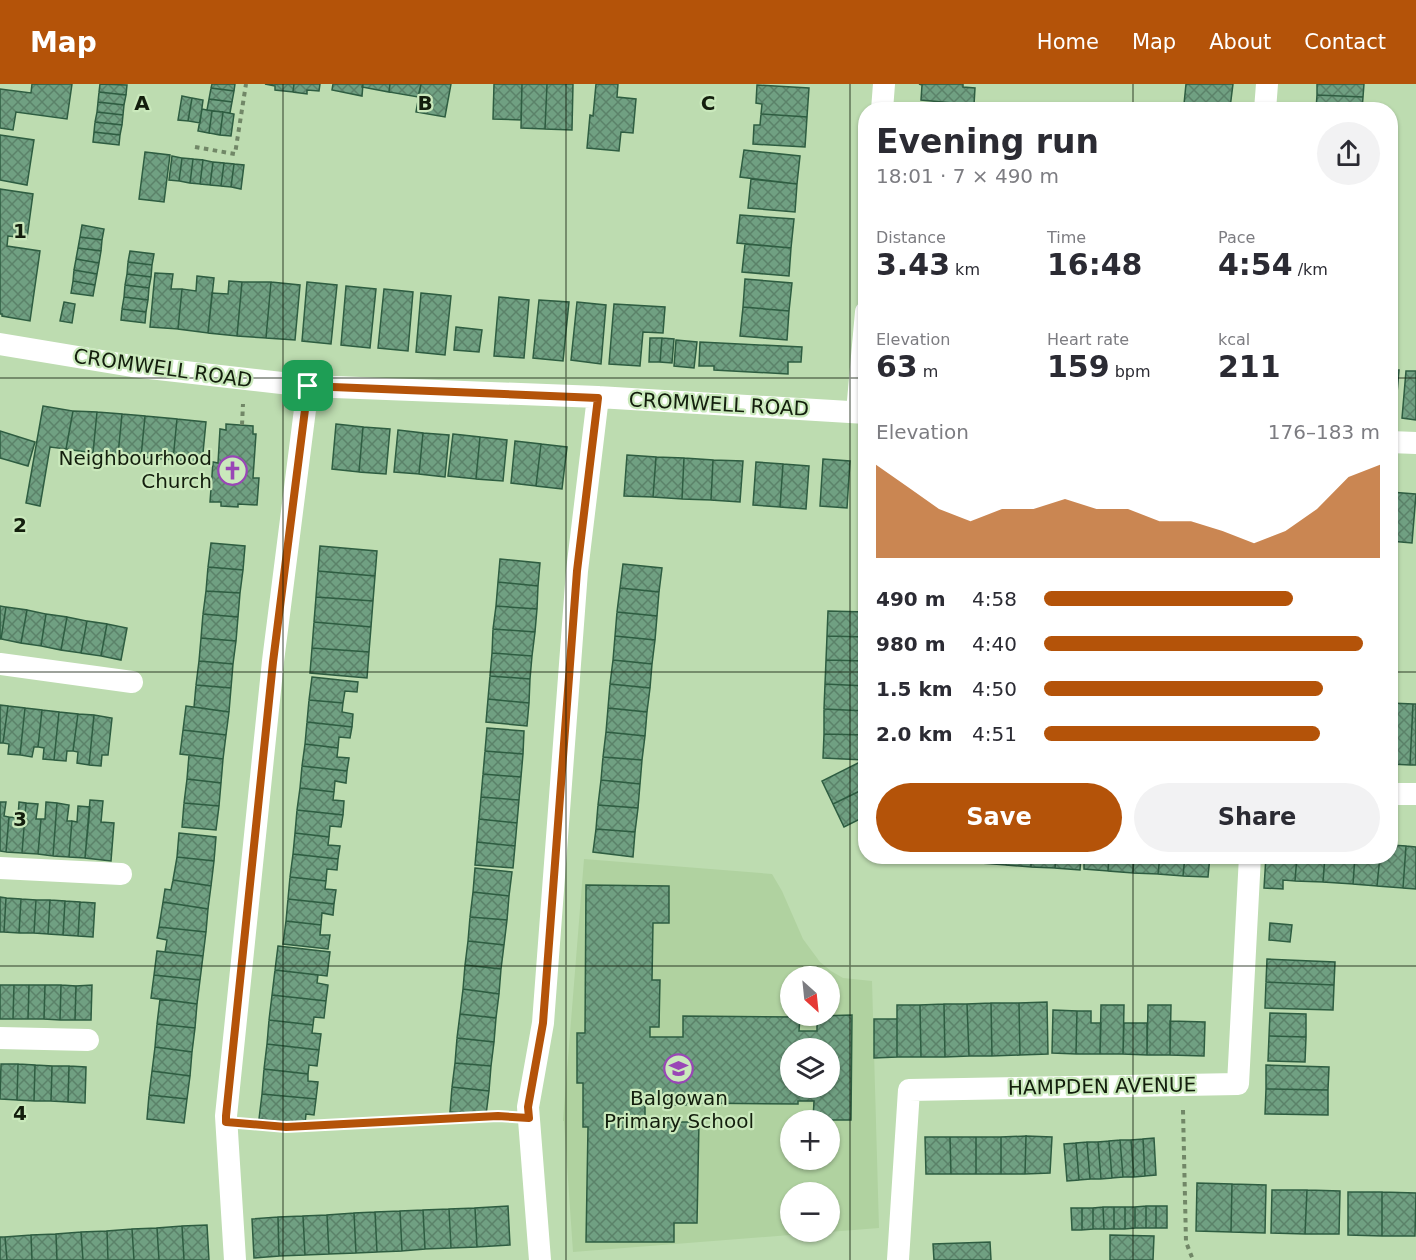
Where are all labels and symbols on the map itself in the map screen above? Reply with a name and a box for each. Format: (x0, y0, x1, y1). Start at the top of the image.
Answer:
text: A (134, 91, 150, 115)
text: B (417, 91, 433, 115)
text: C (701, 91, 715, 115)
text: 1 (13, 219, 27, 243)
street label: CROMWELL ROAD (72, 344, 254, 392)
pin (282, 360, 333, 411)
street label: CROMWELL ROAD (628, 387, 810, 421)
place label: Neighbourhood Church (58, 446, 212, 493)
church icon: Neighbourhood Church (217, 454, 249, 486)
text: 2 (13, 513, 27, 537)
text: 3 (13, 807, 27, 831)
north arrow (780, 966, 840, 1026)
school or university icon: Balgowan Primary School (663, 1052, 695, 1084)
street label: HAMPDEN AVENUE (1008, 1072, 1196, 1100)
place label: Balgowan Primary School (604, 1086, 754, 1133)
text: 4 (13, 1101, 27, 1125)

